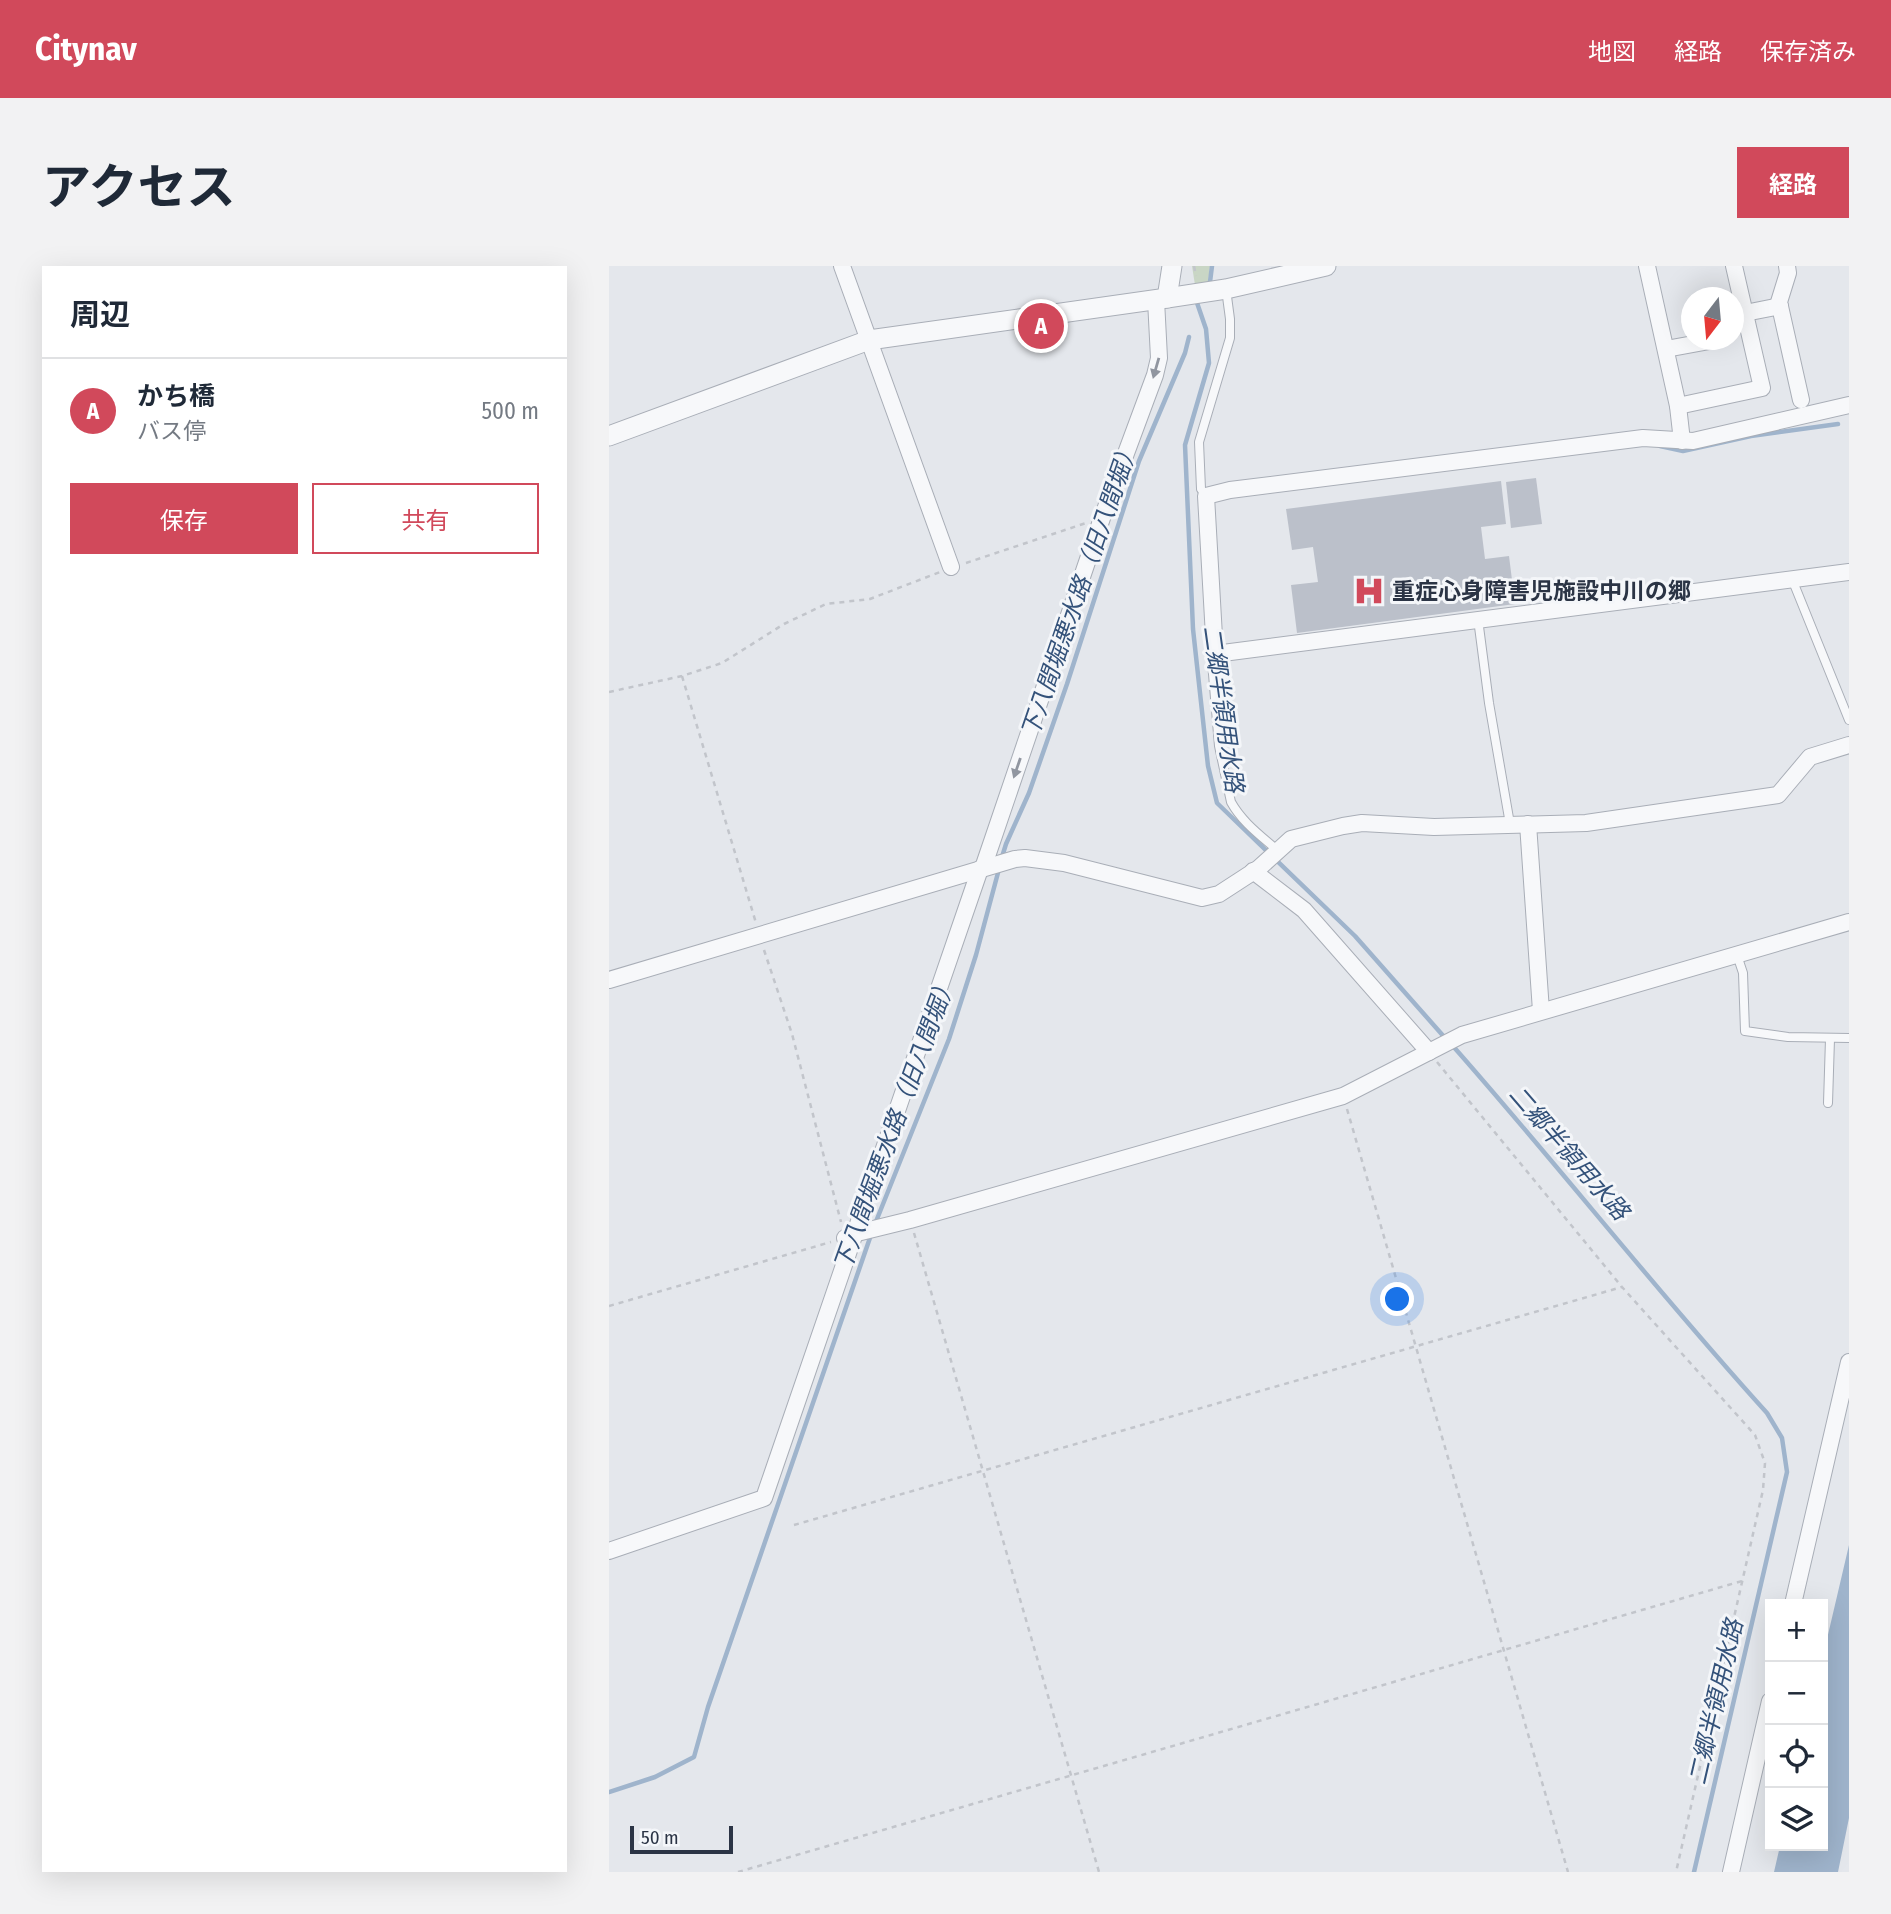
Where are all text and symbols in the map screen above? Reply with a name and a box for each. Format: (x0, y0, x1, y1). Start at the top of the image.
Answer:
text: Citynav (35, 29, 137, 69)
text: 地図 (1588, 38, 1636, 66)
text: 経路 (1674, 38, 1722, 66)
text: 保存済み (1760, 38, 1856, 66)
button: 経路 (1737, 147, 1849, 218)
text: アクセス (42, 158, 236, 217)
north arrow (1681, 287, 1744, 350)
text: 周辺 (70, 297, 130, 333)
pin: A (1018, 300, 1064, 352)
one-way arrow (1150, 357, 1161, 379)
text: かち橋 (137, 381, 215, 412)
text: A (87, 397, 99, 425)
text: 500 m (481, 397, 539, 425)
text: バス停 (137, 417, 206, 445)
water label: 下八間堀悪水路（旧八間堀） (1016, 437, 1144, 741)
button: 保存 (70, 483, 298, 554)
button: 共有 (312, 483, 539, 554)
hospital icon: 重症心身障害児施設中川の郷 (1352, 574, 1386, 608)
place label: 重症心身障害児施設中川の郷 (1392, 577, 1691, 605)
water label: 二郷半領用水路 (1197, 624, 1249, 796)
one-way arrow (1011, 757, 1022, 778)
water label: 下八間堀悪水路（旧八間堀） (828, 972, 962, 1274)
water label: 二郷半領用水路 (1503, 1080, 1636, 1227)
your location (1380, 1282, 1414, 1316)
map controls (1765, 1599, 1828, 1851)
button: + (1765, 1599, 1828, 1662)
water label: 二郷半領用水路 (1683, 1615, 1749, 1787)
button: − (1765, 1662, 1828, 1725)
button: locate (1765, 1725, 1828, 1788)
button: layers (1765, 1788, 1828, 1851)
scale bar (630, 1823, 733, 1855)
text: 50 m (641, 1826, 679, 1849)

